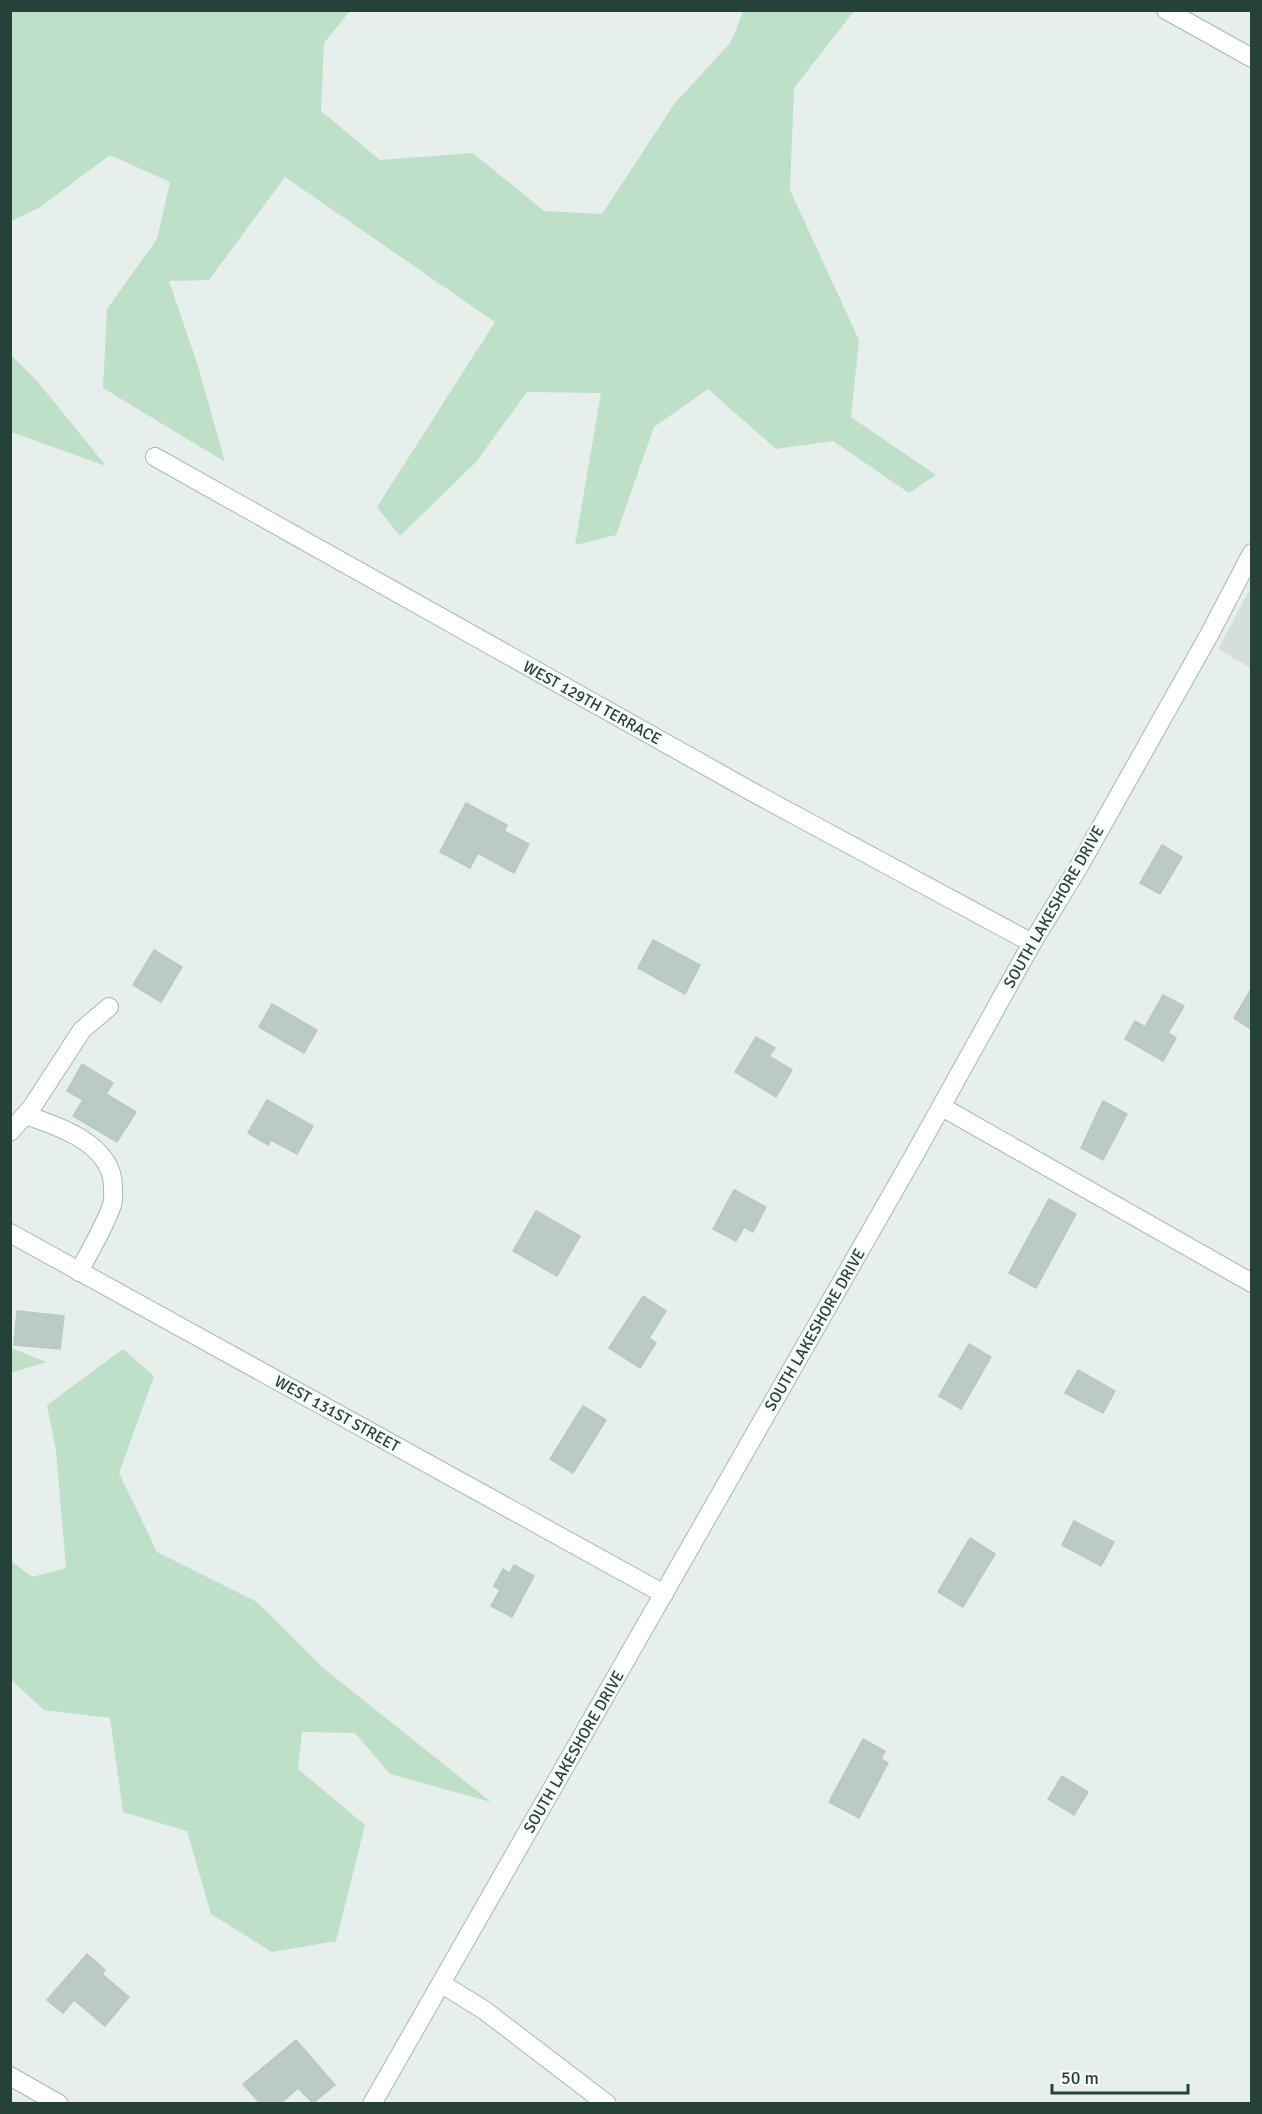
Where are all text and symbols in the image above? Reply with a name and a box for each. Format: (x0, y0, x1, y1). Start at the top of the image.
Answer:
street label: WEST 129TH TERRACE (519, 657, 665, 749)
street label: SOUTH LAKESHORE DRIVE (999, 822, 1109, 992)
street label: SOUTH LAKESHORE DRIVE (760, 1245, 870, 1415)
street label: WEST 131ST STREET (271, 1371, 403, 1457)
street label: SOUTH LAKESHORE DRIVE (519, 1667, 629, 1837)
scale bar (1052, 2057, 1188, 2095)
text: 50 m (1061, 2067, 1099, 2089)

